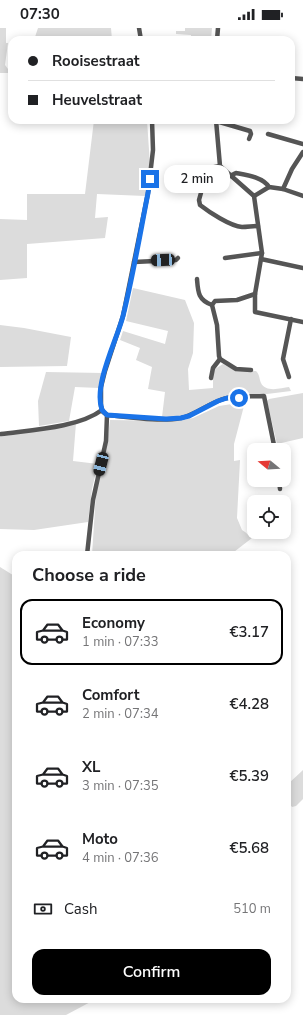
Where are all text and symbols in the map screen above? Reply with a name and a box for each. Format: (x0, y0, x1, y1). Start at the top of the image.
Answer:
text: 07:30 (20, 4, 60, 24)
text: Rooisestraat (52, 51, 140, 71)
text: Heuvelstraat (52, 90, 142, 110)
callout: 2 min (164, 165, 230, 193)
route end (141, 170, 159, 188)
text: 2 min (180, 170, 214, 188)
car (151, 253, 175, 267)
route start (230, 389, 248, 407)
north arrow (247, 443, 291, 487)
map controls (247, 443, 291, 539)
car (92, 451, 110, 477)
button: locate (247, 495, 291, 539)
text: Choose a ride (32, 563, 146, 587)
text: Economy (82, 613, 145, 633)
icon: car (34, 614, 70, 650)
text: €3.17 (229, 622, 269, 642)
text: 1 min · 07:33 (82, 633, 158, 651)
text: Comfort (82, 685, 139, 705)
icon: car (34, 686, 70, 722)
text: €4.28 (229, 694, 269, 714)
text: 2 min · 07:34 (82, 705, 158, 723)
text: XL (82, 757, 101, 777)
icon: car (34, 758, 70, 794)
text: €5.39 (229, 766, 269, 786)
text: 3 min · 07:35 (82, 777, 158, 795)
text: Moto (82, 829, 118, 849)
icon: car (34, 830, 70, 866)
text: €5.68 (229, 838, 269, 858)
text: 4 min · 07:36 (82, 849, 158, 867)
icon: cash (32, 898, 54, 920)
text: Cash (64, 899, 98, 919)
text: 510 m (233, 900, 271, 918)
button: Confirm (32, 949, 271, 995)

